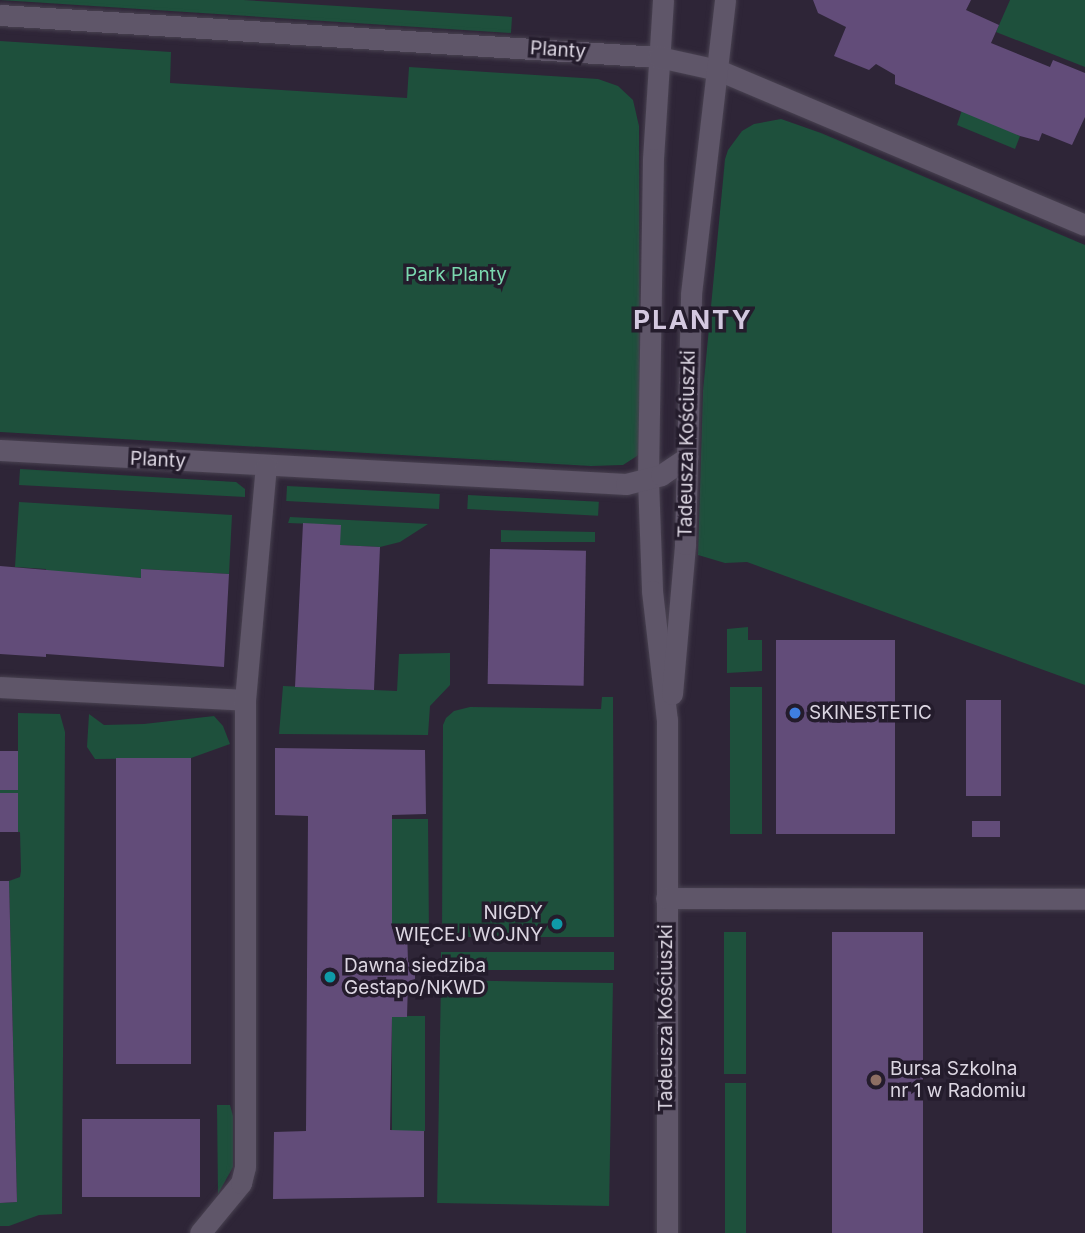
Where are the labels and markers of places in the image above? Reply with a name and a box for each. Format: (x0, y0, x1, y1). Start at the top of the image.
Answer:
place label: SKINESTETIC (809, 702, 932, 724)
marker: SKINESTETIC (787, 705, 803, 721)
place label: NIGDY WIĘCEJ WOJNY (395, 902, 543, 946)
marker: NIGDY WIĘCEJ WOJNY (549, 916, 565, 932)
place label: Dawna siedziba Gestapo/NKWD (344, 955, 486, 999)
marker: Dawna siedziba Gestapo/NKWD (322, 969, 338, 985)
place label: Bursa Szkolna nr 1 w Radomiu (890, 1058, 1026, 1102)
marker: Bursa Szkolna nr 1 w Radomiu (868, 1072, 884, 1088)

